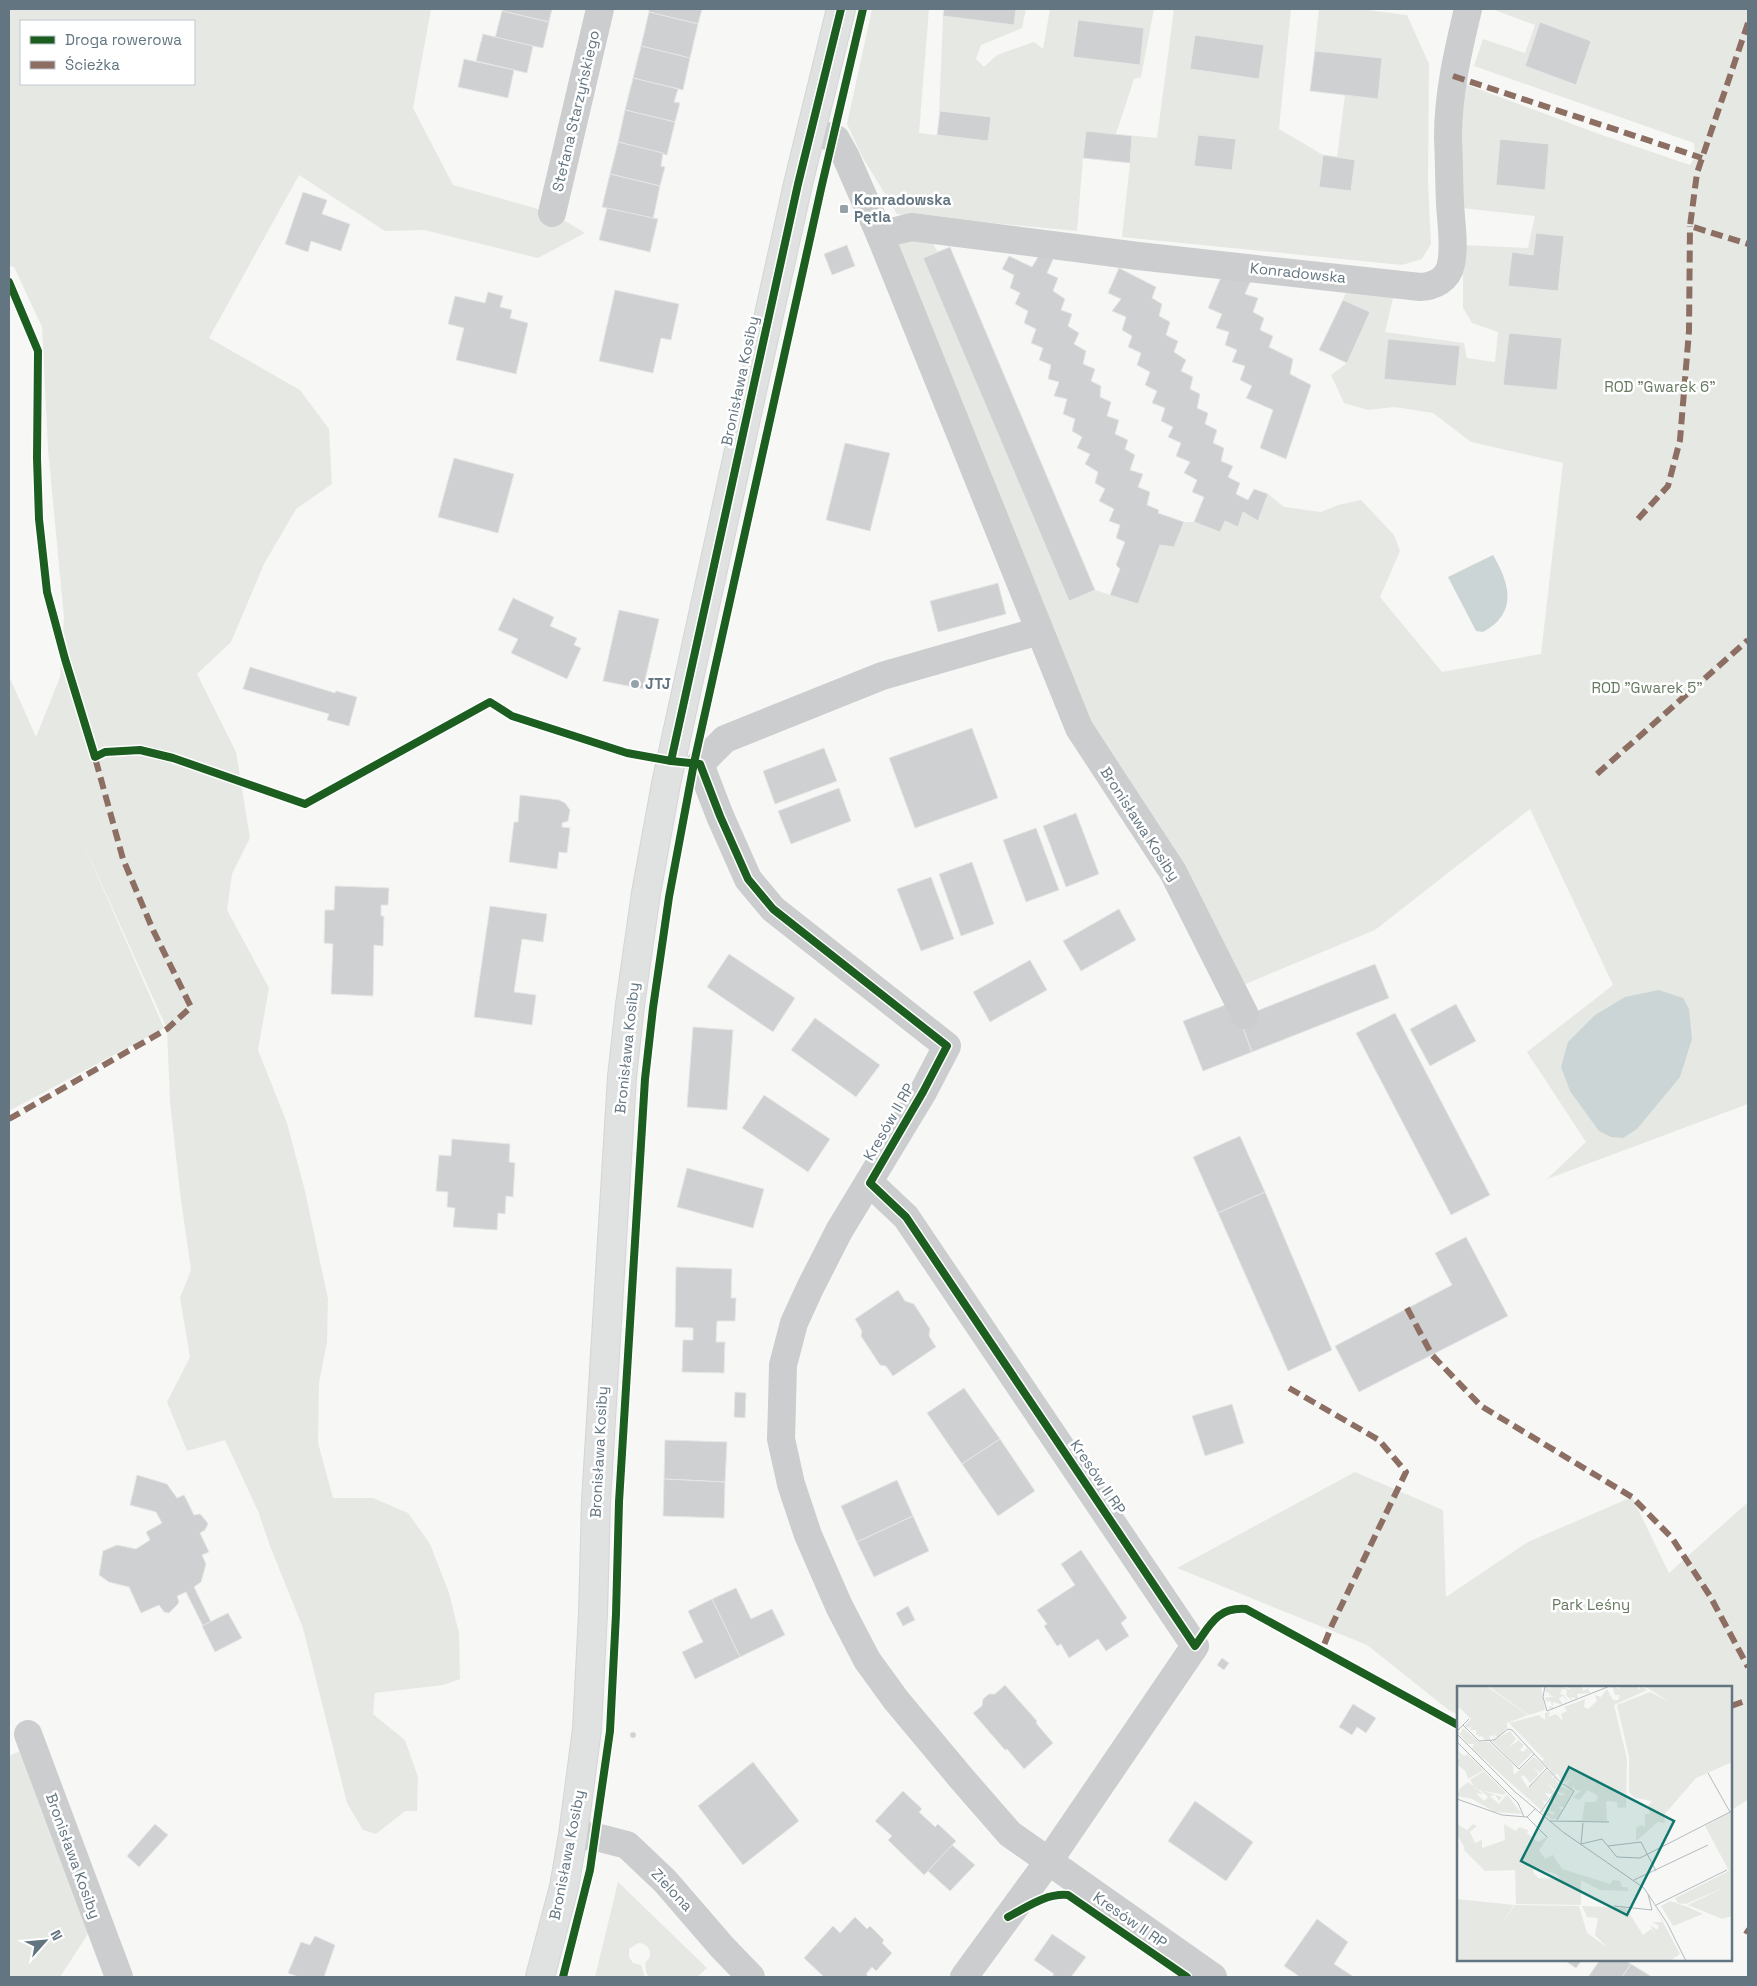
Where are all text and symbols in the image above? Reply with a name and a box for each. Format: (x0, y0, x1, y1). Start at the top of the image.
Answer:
legend (20, 20, 195, 85)
street label: Stefana Starzyńskiego (548, 28, 603, 193)
text: Droga rowerowa (65, 30, 182, 49)
text: Ścieżka (65, 55, 120, 74)
place label: Konradowska Pętla (854, 190, 952, 226)
marker: Konradowska Pętla (838, 203, 850, 215)
street label: Konradowska (1249, 258, 1347, 287)
street label: Bronisława Kosiby (716, 314, 763, 448)
park label: ROD "Gwarek 6" (1604, 377, 1716, 396)
place label: JTJ (645, 674, 671, 693)
marker: JTJ (629, 678, 641, 690)
park label: ROD "Gwarek 5" (1591, 678, 1703, 697)
street label: Bronisława Kosiby (1096, 763, 1184, 884)
street label: Bronisława Kosiby (610, 981, 643, 1115)
street label: Kresów II RP (859, 1080, 918, 1164)
street label: Bronisława Kosiby (586, 1385, 611, 1519)
street label: Kresów II RP (1067, 1436, 1130, 1518)
park label: Park Leśny (1552, 1595, 1630, 1614)
inset map (1457, 1686, 1732, 1961)
street label: Bronisława Kosiby (545, 1788, 588, 1922)
street label: Bronisława Kosiby (42, 1790, 105, 1921)
street label: Zielona (648, 1864, 697, 1915)
street label: Kresów II RP (1090, 1887, 1171, 1952)
north arrow (20, 1916, 70, 1966)
text: N (46, 1927, 67, 1943)

